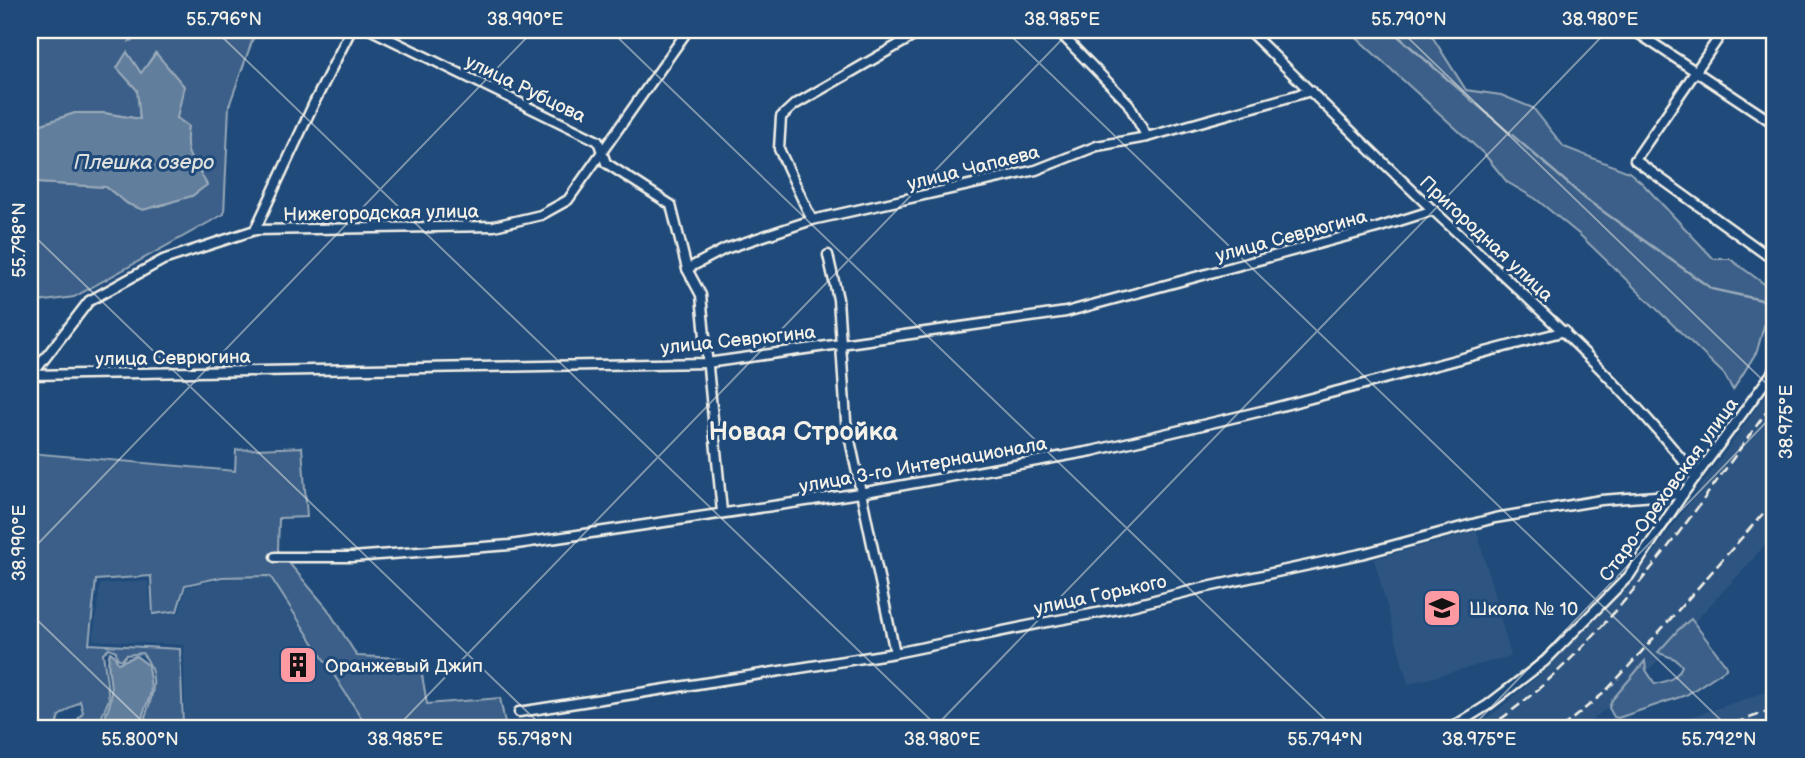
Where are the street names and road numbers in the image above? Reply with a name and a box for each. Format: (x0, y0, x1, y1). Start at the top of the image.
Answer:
street label: улица Рубцова (461, 50, 589, 128)
street label: улица Чапаева (905, 141, 1042, 196)
street label: Пригородная улица (1414, 171, 1558, 307)
street label: Нижегородская улица (283, 200, 479, 227)
street label: улица Севрюгина (1213, 205, 1370, 268)
street label: улица Севрюгина (659, 321, 817, 360)
street label: улица Севрюгина (95, 346, 251, 371)
street label: Старо-Ореховская улица (1595, 393, 1744, 586)
street label: улица 3-го Интернационала (798, 432, 1049, 499)
street label: улица Горького (1032, 570, 1169, 621)

